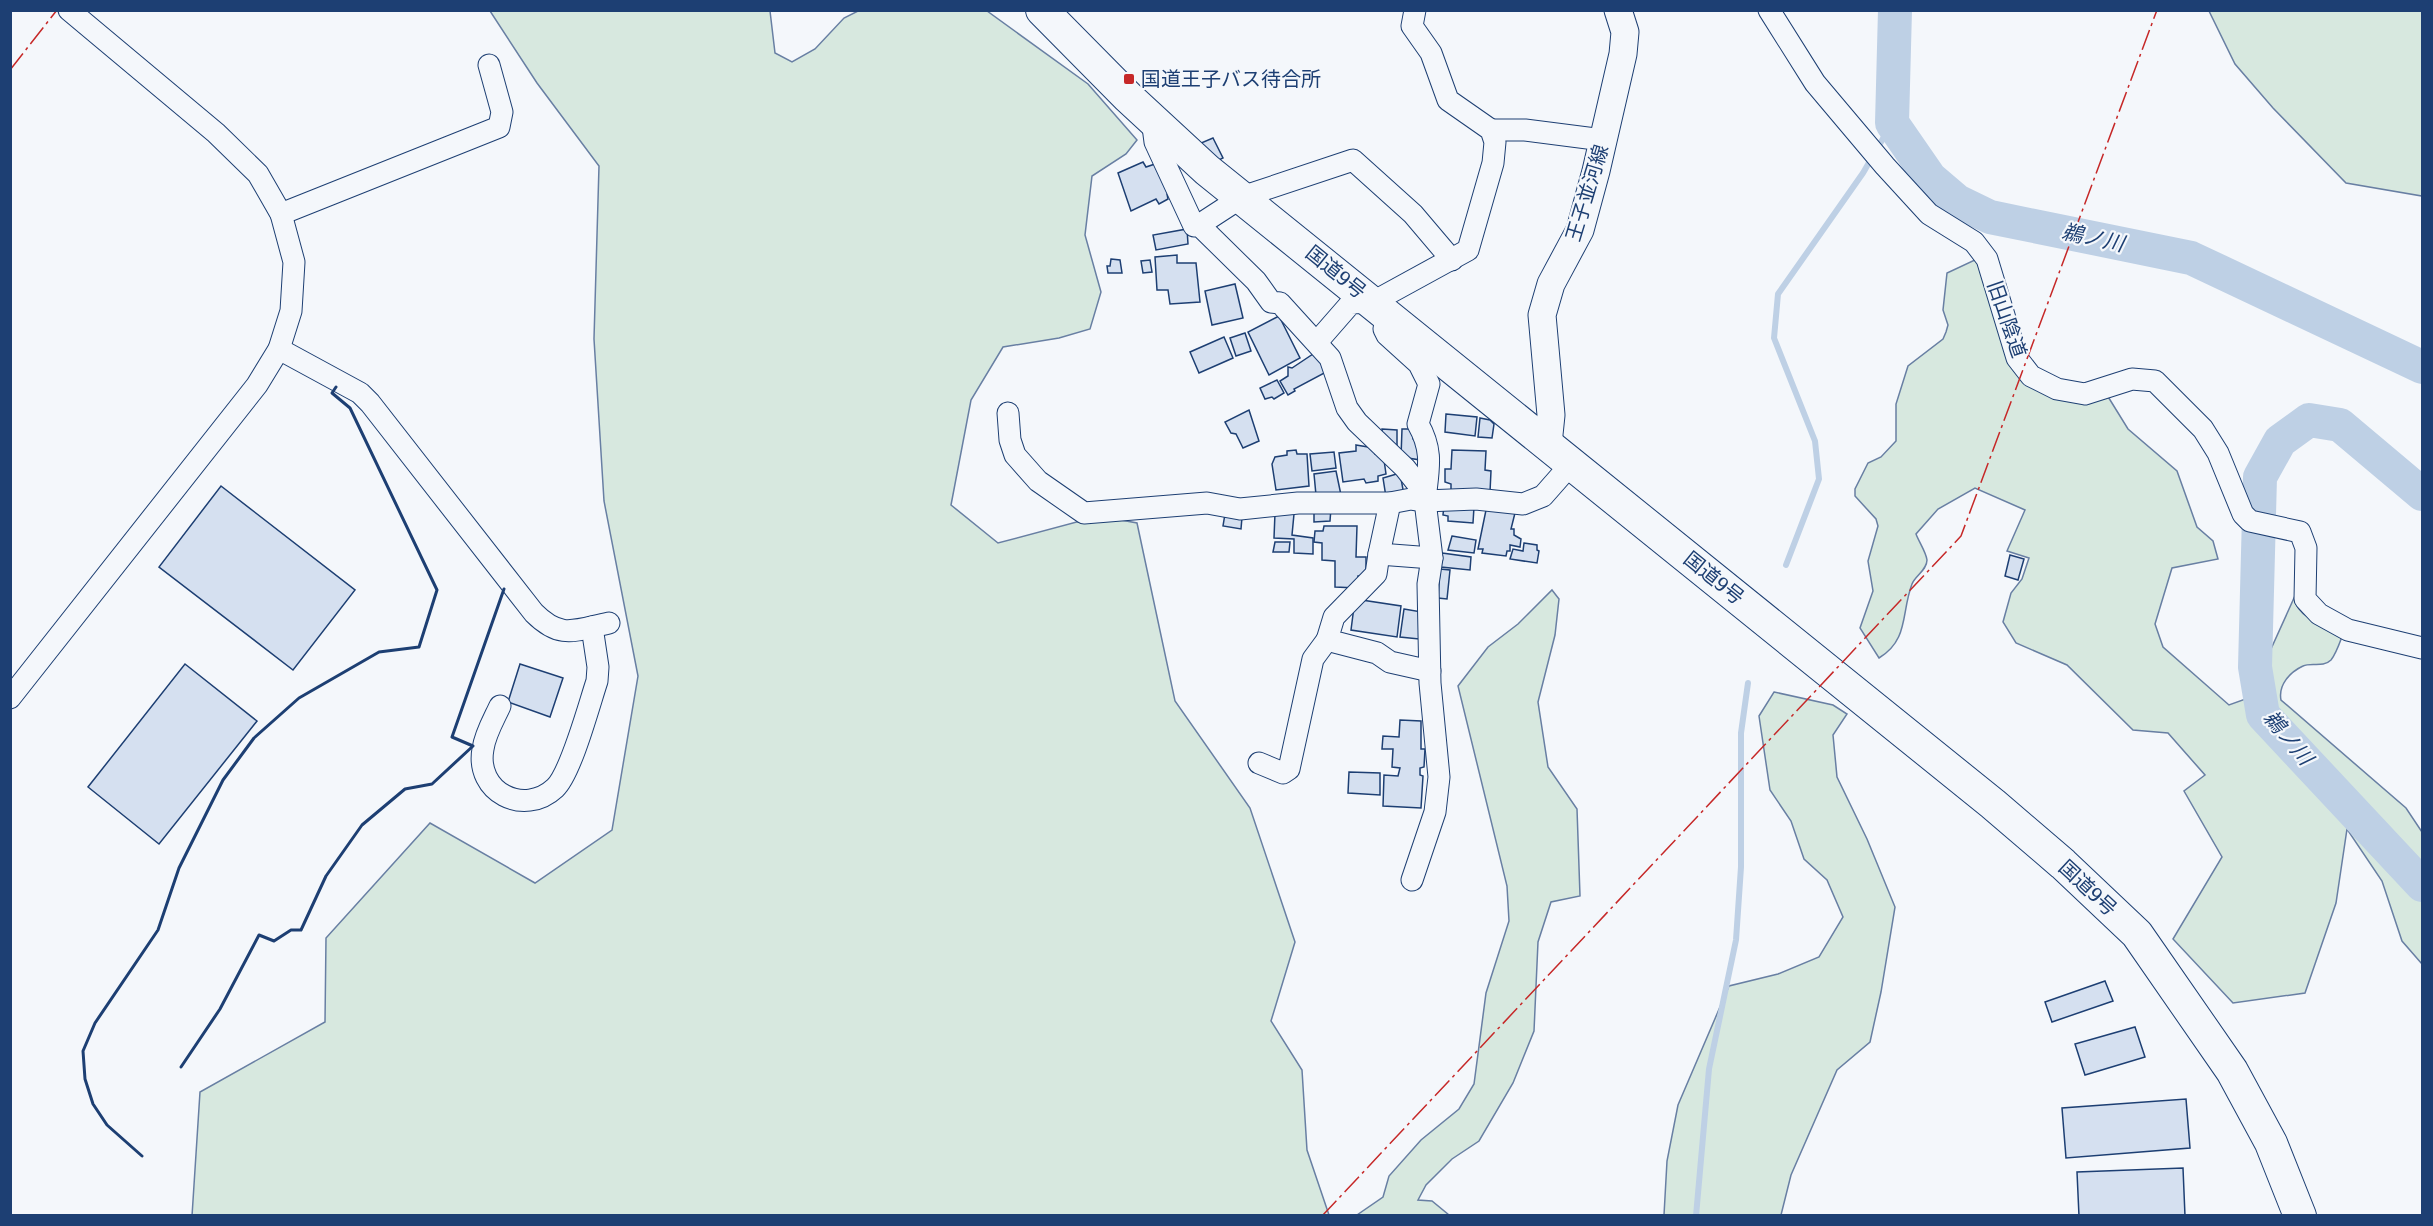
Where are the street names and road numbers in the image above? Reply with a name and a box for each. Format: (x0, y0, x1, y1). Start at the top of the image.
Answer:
street label: 王子並河線 (1556, 140, 1614, 245)
street label: 国道9号 (1300, 237, 1374, 304)
street label: 旧山陰道 (1982, 276, 2036, 361)
street label: 国道9号 (1678, 543, 1752, 610)
street label: 国道9号 (2053, 852, 2125, 922)

